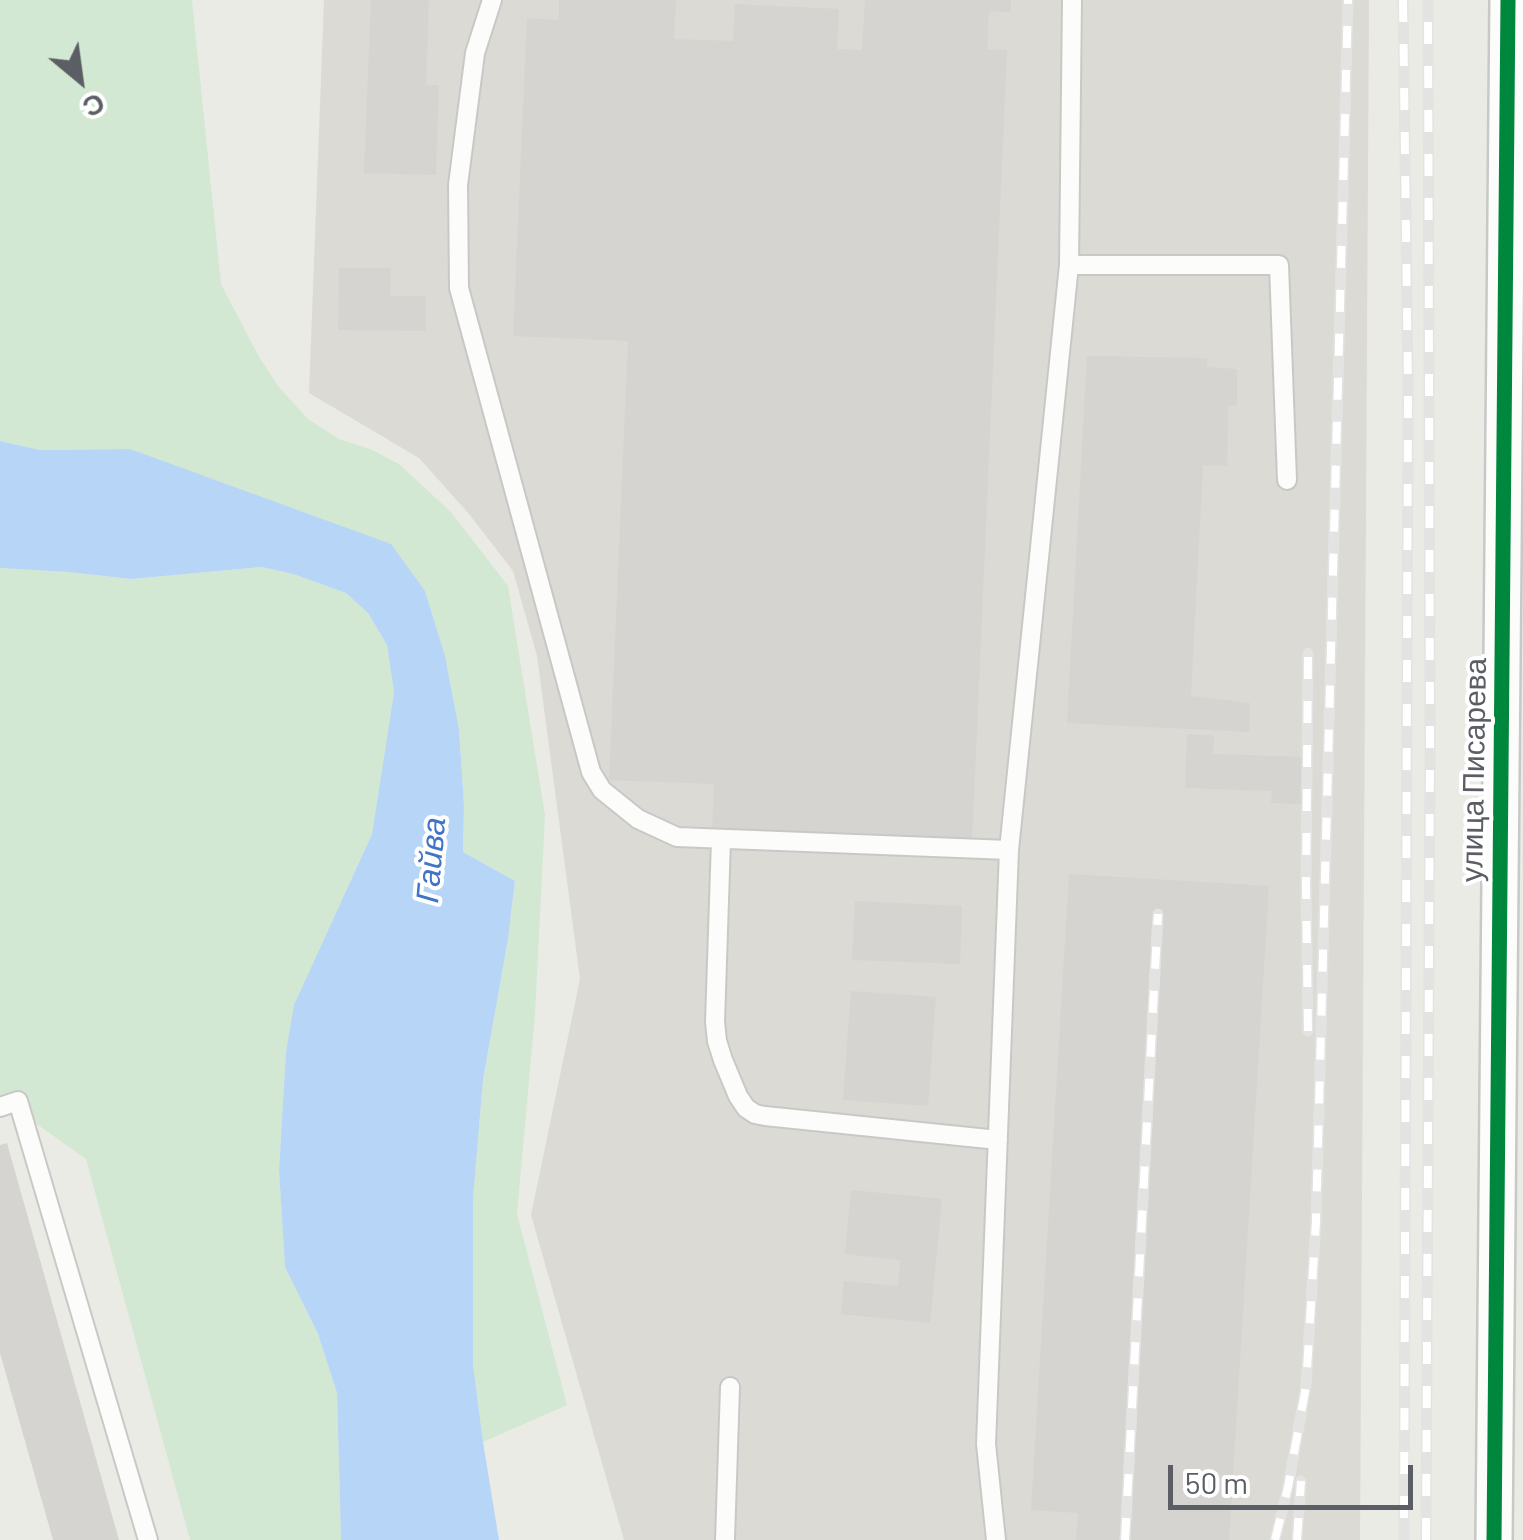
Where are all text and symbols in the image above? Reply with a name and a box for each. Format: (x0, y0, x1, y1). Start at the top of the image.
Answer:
north arrow (30, 30, 130, 130)
text: С (77, 86, 112, 126)
street label: улица Писарева (1454, 658, 1494, 882)
water label: Гайва (408, 816, 454, 904)
scale bar (1173, 1445, 1418, 1507)
text: 50 m (1185, 1464, 1248, 1500)

